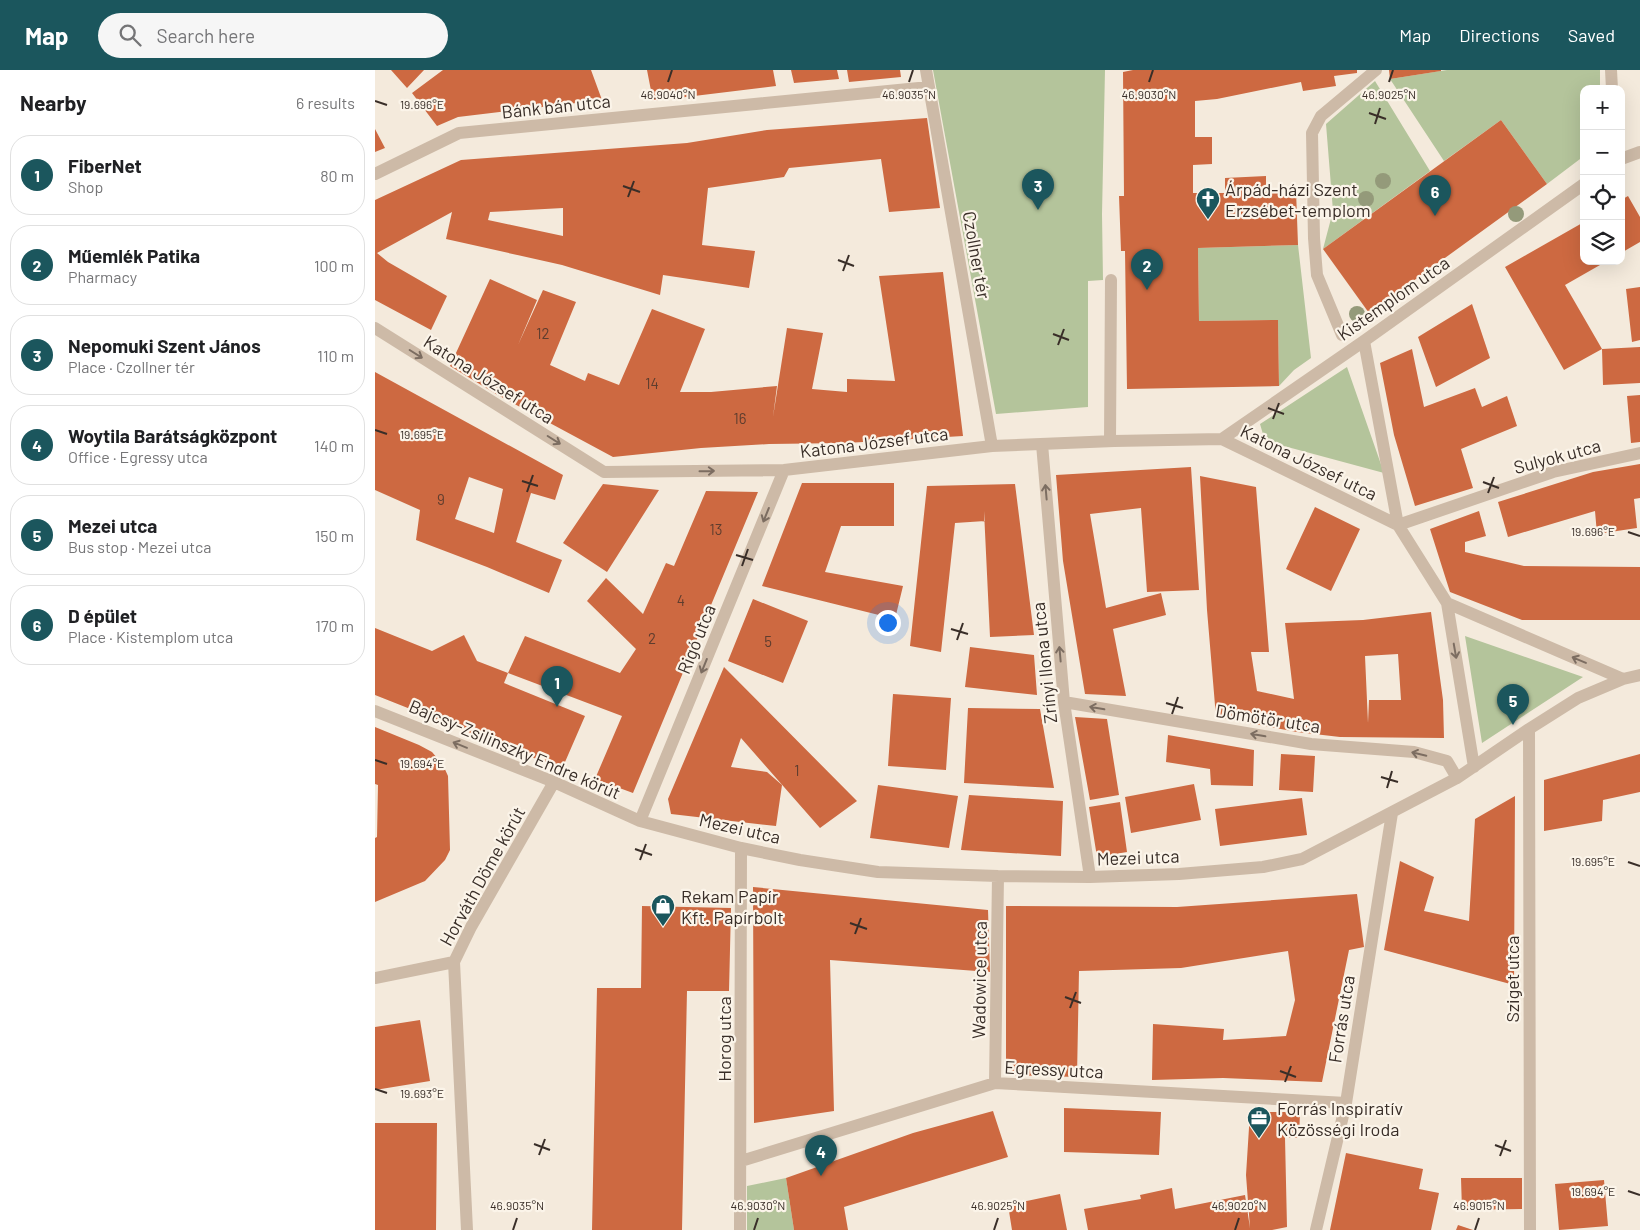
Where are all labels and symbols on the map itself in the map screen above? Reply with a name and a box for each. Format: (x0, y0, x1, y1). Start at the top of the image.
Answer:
text: 46.9040°N (640, 87, 696, 101)
text: 46.9035°N (882, 87, 936, 101)
text: 46.9030°N (1122, 87, 1176, 101)
text: 46.9025°N (1362, 87, 1416, 101)
street label: Bánk bán utca (500, 89, 612, 123)
text: 19.696°E (400, 97, 444, 111)
pin: 3 (1022, 169, 1054, 210)
pin: 6 (1419, 175, 1451, 216)
place label: Árpád-házi Szent Erzsébet-templom (1225, 178, 1371, 221)
church icon: Árpád-házi Szent Erzsébet-templom (1195, 186, 1221, 220)
street label: Czollner tér (958, 209, 996, 301)
pin: 2 (1131, 249, 1163, 290)
street label: Kistemplom utca (1333, 251, 1453, 345)
house number: 12 (536, 324, 550, 342)
street label: Katona József utca (420, 330, 558, 428)
one-way arrow (409, 349, 423, 359)
house number: 14 (645, 374, 659, 392)
house number: 16 (734, 409, 746, 427)
street label: Katona József utca (1237, 419, 1381, 505)
street label: Katona József utca (799, 422, 949, 462)
text: 19.695°E (400, 427, 444, 441)
street label: Sulyok utca (1511, 434, 1603, 478)
one-way arrow (546, 436, 560, 446)
one-way arrow (698, 466, 715, 476)
one-way arrow (1042, 484, 1051, 500)
house number: 9 (437, 490, 445, 508)
one-way arrow (760, 507, 770, 522)
house number: 13 (710, 520, 722, 538)
text: 19.696°E (1571, 524, 1615, 538)
house number: 4 (677, 591, 685, 609)
street label: Rigó utca (672, 601, 720, 677)
street label: Zrínyi Ilona utca (1027, 601, 1061, 725)
your location (875, 610, 901, 636)
house number: 2 (648, 629, 656, 647)
house number: 5 (764, 632, 772, 650)
one-way arrow (1450, 643, 1460, 659)
one-way arrow (1055, 646, 1064, 662)
one-way arrow (1572, 654, 1587, 664)
one-way arrow (699, 658, 708, 673)
pin: 1 (541, 666, 573, 707)
pin: 5 (1497, 684, 1529, 725)
street label: Bajcsy-Zsilinszky Endre körút (406, 694, 624, 804)
street label: Dömötör utca (1214, 699, 1322, 737)
one-way arrow (1090, 702, 1106, 712)
one-way arrow (1250, 729, 1266, 739)
one-way arrow (453, 739, 468, 749)
one-way arrow (1411, 749, 1427, 758)
text: 19.694°E (400, 756, 444, 770)
house number: 1 (794, 761, 800, 779)
street label: Horváth Döme körút (435, 802, 529, 950)
street label: Mezei utca (697, 808, 783, 848)
street label: Mezei utca (1096, 845, 1180, 869)
text: 19.695°E (1571, 854, 1615, 868)
place label: Rekam Papír Kft. Papírbolt (681, 885, 784, 928)
shop icon: Rekam Papír Kft. Papírbolt (650, 893, 676, 927)
street label: Wadowice utca (967, 921, 991, 1039)
street label: Sziget utca (1501, 936, 1523, 1022)
street label: Forrás utca (1323, 974, 1359, 1064)
street label: Horog utca (713, 996, 735, 1082)
street label: Egressy utca (1004, 1055, 1104, 1083)
text: 19.693°E (400, 1086, 444, 1100)
place label: Forrás Inspiratív Közösségi Iroda (1277, 1097, 1403, 1140)
office icon: Forrás Inspiratív Közösségi Iroda (1246, 1105, 1272, 1139)
pin: 4 (805, 1135, 837, 1176)
text: 19.694°E (1571, 1184, 1615, 1198)
text: 46.9035°N (490, 1198, 544, 1212)
text: 46.9030°N (731, 1198, 785, 1212)
text: 46.9025°N (971, 1198, 1025, 1212)
text: 46.9020°N (1211, 1198, 1267, 1212)
text: 46.9015°N (1453, 1198, 1505, 1212)

